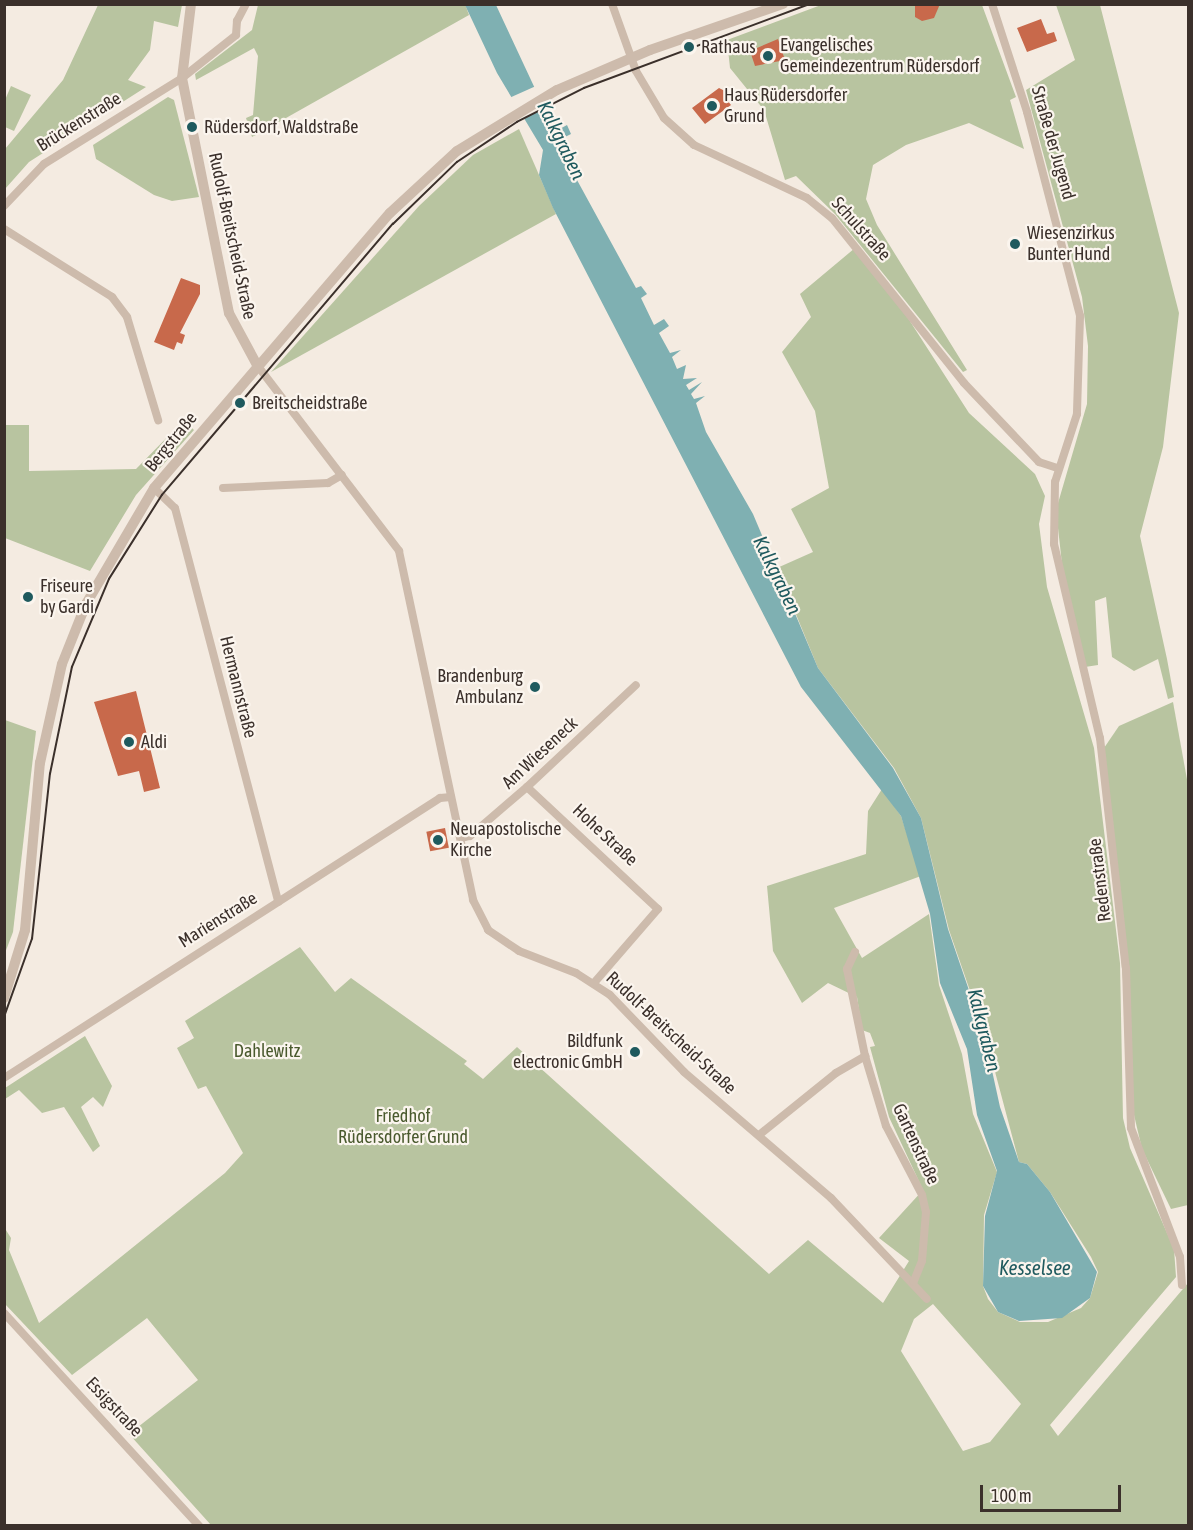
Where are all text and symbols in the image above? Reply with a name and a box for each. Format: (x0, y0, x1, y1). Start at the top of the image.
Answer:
place label: Evangelisches Gemeindezentrum Rüdersdorf (780, 35, 979, 78)
place label: Rathaus (701, 36, 756, 58)
marker: Rathaus (682, 40, 696, 54)
marker: Evangelisches Gemeindezentrum Rüdersdorf (761, 49, 775, 63)
street label: Straße der Jugend (1027, 84, 1079, 202)
place label: Haus Rüdersdorfer Grund (724, 85, 847, 128)
street label: Brückenstraße (33, 88, 125, 156)
water label: Kalkgraben (533, 97, 591, 183)
marker: Haus Rüdersdorfer Grund (705, 99, 719, 113)
place label: Rüdersdorf, Waldstraße (204, 116, 358, 138)
marker: Rüdersdorf, Waldstraße (185, 120, 199, 134)
street label: Rudolf-Breitscheid-Straße (204, 151, 260, 321)
street label: Schulstraße (827, 193, 895, 265)
place label: Wiesenzirkus Bunter Hund (1027, 223, 1115, 266)
marker: Wiesenzirkus Bunter Hund (1008, 237, 1022, 251)
place label: Breitscheidstraße (252, 392, 367, 414)
marker: Breitscheidstraße (233, 396, 247, 410)
street label: Bergstraße (140, 408, 202, 476)
water label: Kalkgraben (749, 532, 807, 618)
place label: Friseure by Gardi (40, 576, 94, 618)
marker: Friseure by Gardi (21, 590, 35, 604)
street label: Hermannstraße (215, 634, 261, 740)
place label: Brandenburg Ambulanz (437, 666, 523, 708)
marker: Brandenburg Ambulanz (528, 680, 542, 694)
street label: Am Wieseneck (498, 713, 582, 793)
place label: Aldi (141, 731, 167, 753)
marker: Aldi (122, 735, 136, 749)
street label: Hohe Straße (568, 799, 642, 871)
place label: Neuapostolische Kirche (450, 819, 561, 862)
marker: Neuapostolische Kirche (431, 833, 445, 847)
street label: Redenstraße (1084, 837, 1116, 923)
street label: Marienstraße (175, 887, 261, 953)
street label: Rudolf-Breitscheid-Straße (601, 967, 741, 1099)
water label: Kalkgraben (963, 986, 1007, 1074)
place label: Bildfunk electronic GmbH (513, 1031, 623, 1074)
park label: Dahlewitz (234, 1040, 300, 1062)
marker: Bildfunk electronic GmbH (628, 1045, 642, 1059)
street label: Gartenstraße (888, 1100, 944, 1188)
park label: Friedhof Rüdersdorfer Grund (338, 1106, 468, 1148)
water label: Kesselsee (999, 1255, 1071, 1279)
street label: Essigstraße (81, 1373, 147, 1441)
scale bar (983, 1473, 1124, 1511)
text: 100 m (991, 1485, 1032, 1506)

